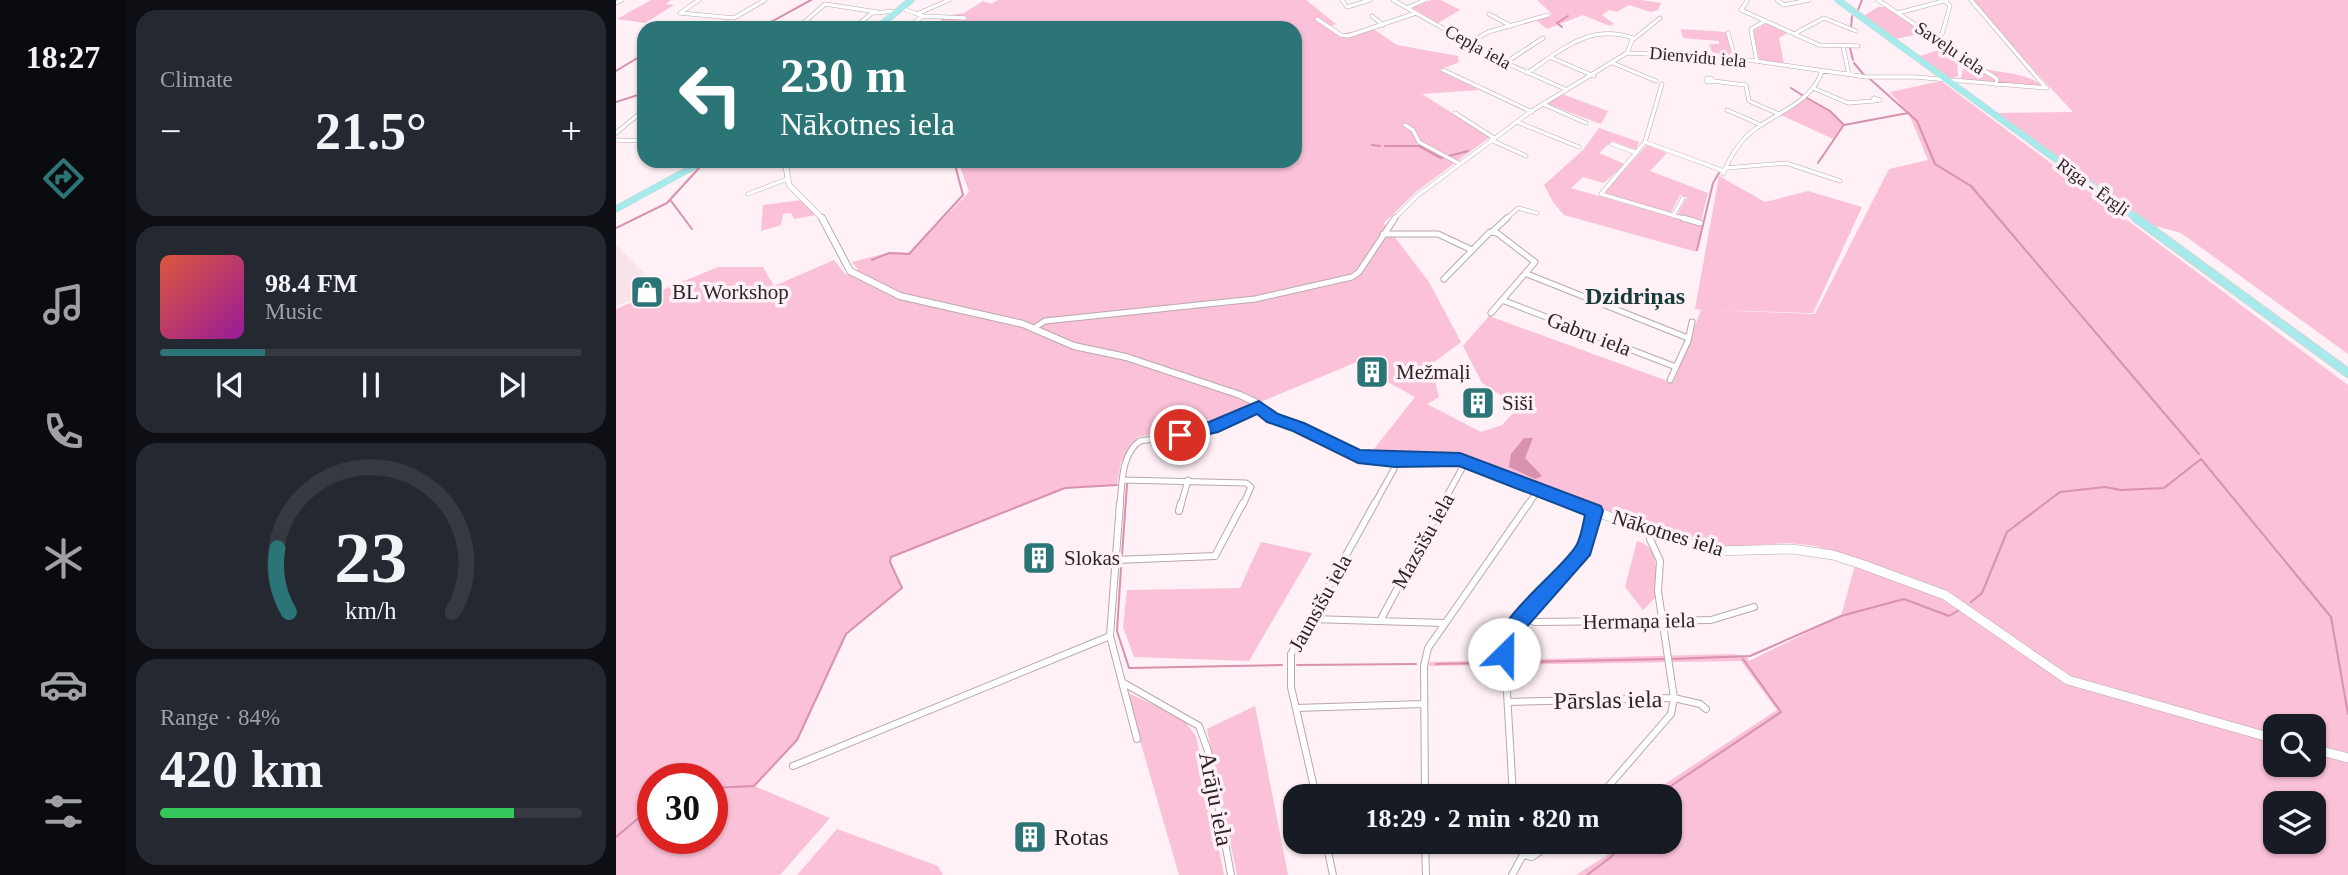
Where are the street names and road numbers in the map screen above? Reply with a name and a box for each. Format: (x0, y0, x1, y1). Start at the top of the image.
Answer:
street label: Saveļu iela (1911, 17, 1989, 79)
street label: Cepļa iela (1441, 21, 1515, 73)
street label: Dienvidu iela (1649, 43, 1747, 71)
street label: Rīga - Ērgļi (2053, 154, 2133, 220)
street label: Gabru iela (1544, 307, 1635, 361)
street label: Mazsišu iela (1387, 488, 1459, 593)
street label: Nākotnes iela (1610, 505, 1727, 561)
street label: Jaunsišu iela (1284, 550, 1357, 655)
street label: Hermaņa iela (1583, 608, 1696, 634)
street label: Pārslas iela (1553, 686, 1663, 714)
street label: Arāju iela (1194, 750, 1238, 849)

